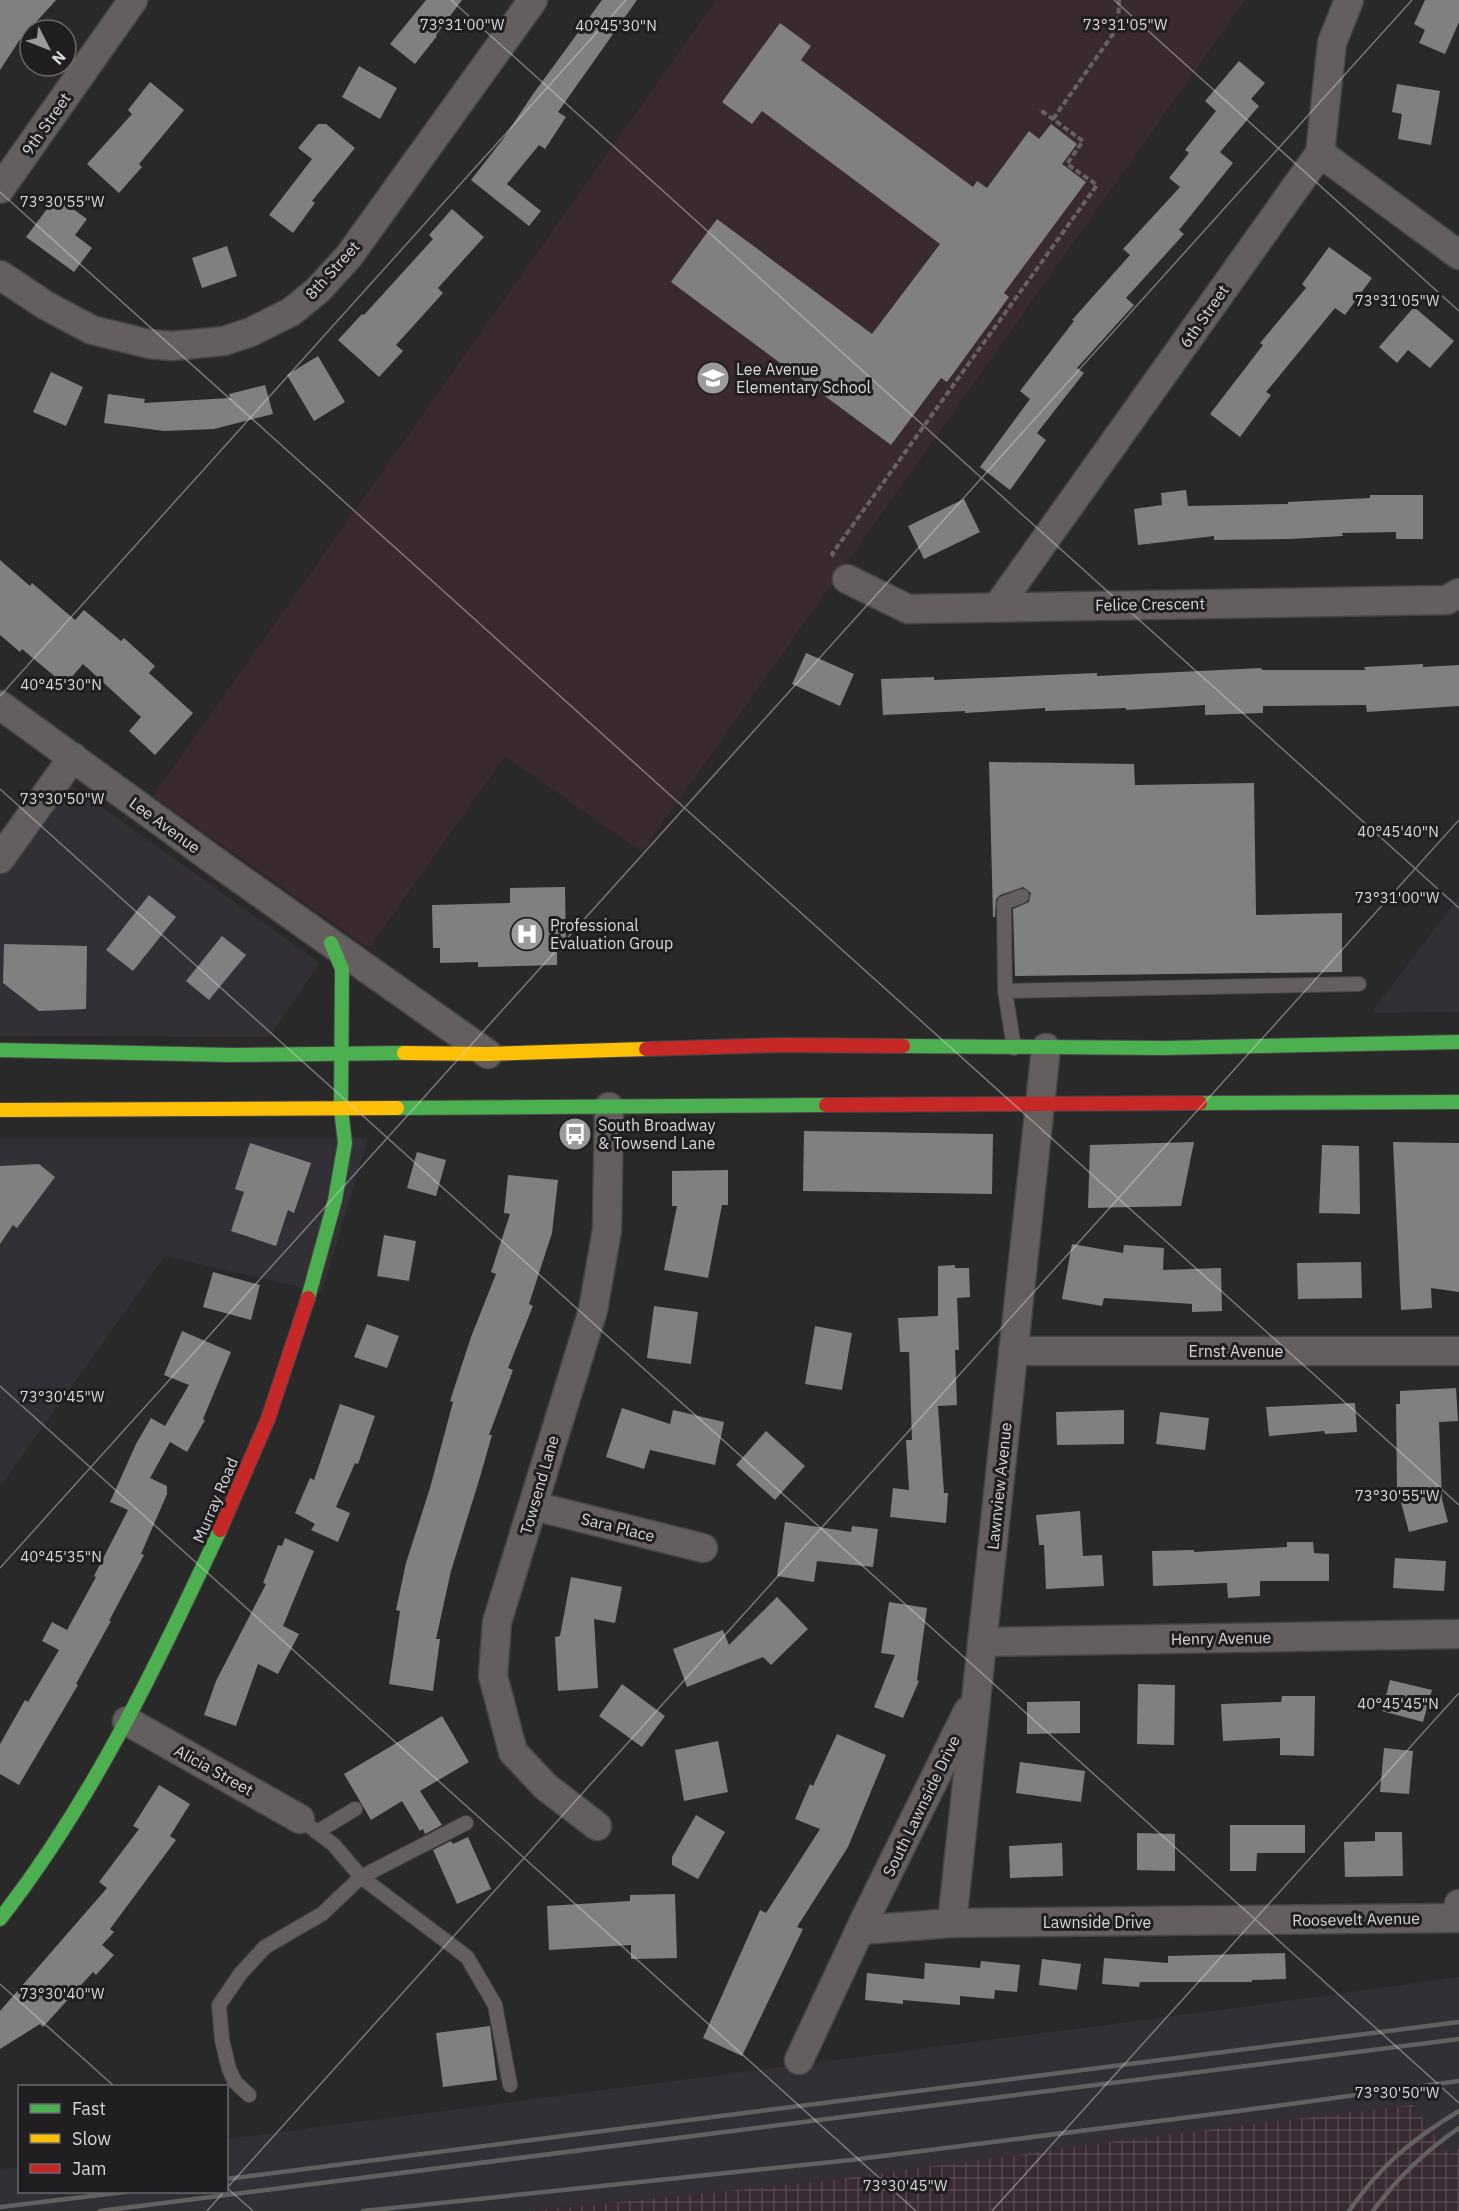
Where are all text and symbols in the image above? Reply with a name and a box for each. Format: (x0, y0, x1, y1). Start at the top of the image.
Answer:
text: 73°31'00"W (420, 15, 505, 34)
text: 73°31'05"W (1083, 15, 1168, 34)
text: 40°45'30"N (575, 16, 657, 35)
north arrow (18, 18, 78, 78)
text: N (48, 47, 70, 69)
street label: 9th Street (17, 89, 75, 159)
text: 73°30'55"W (20, 192, 105, 211)
street label: 8th Street (300, 237, 364, 303)
street label: 6th Street (1175, 281, 1233, 351)
text: 73°31'05"W (1355, 291, 1440, 310)
place label: Lee Avenue Elementary School (736, 359, 871, 397)
school or university icon: Lee Avenue Elementary School (695, 360, 731, 396)
street label: Felice Crescent (1095, 593, 1205, 615)
text: 40°45'30"N (20, 675, 102, 694)
text: 73°30'50"W (20, 789, 105, 808)
street label: Lee Avenue (126, 793, 204, 857)
text: 40°45'40"N (1357, 822, 1439, 841)
text: 73°31'00"W (1355, 888, 1440, 907)
place label: Professional Evaluation Group (550, 915, 673, 953)
hospital icon: Professional Evaluation Group (509, 916, 545, 952)
place label: South Broadway & Towsend Lane (598, 1115, 715, 1153)
bus stop icon: South Broadway & Towsend Lane (557, 1116, 593, 1152)
street label: Ernst Avenue (1189, 1341, 1284, 1361)
text: 73°30'45"W (20, 1387, 105, 1406)
street label: Lawnview Avenue (982, 1421, 1016, 1551)
street label: Towsend Lane (515, 1433, 563, 1537)
street label: Murray Road (188, 1454, 242, 1546)
text: 73°30'55"W (1355, 1486, 1440, 1505)
street label: Sara Place (579, 1508, 657, 1546)
text: 40°45'35"N (20, 1547, 102, 1566)
street label: Henry Avenue (1171, 1627, 1272, 1649)
text: 40°45'45"N (1357, 1694, 1439, 1713)
street label: South Lawnside Drive (878, 1732, 964, 1880)
street label: Alicia Street (171, 1740, 257, 1800)
street label: Roosevelt Avenue (1292, 1908, 1420, 1930)
street label: Lawnside Drive (1043, 1912, 1152, 1932)
text: 73°30'40"W (20, 1984, 105, 2003)
text: 73°30'50"W (1355, 2083, 1440, 2102)
legend (18, 2085, 228, 2193)
text: Fast (72, 2097, 106, 2120)
text: Slow (72, 2127, 111, 2150)
text: Jam (72, 2157, 107, 2180)
text: 73°30'45"W (863, 2176, 948, 2195)

